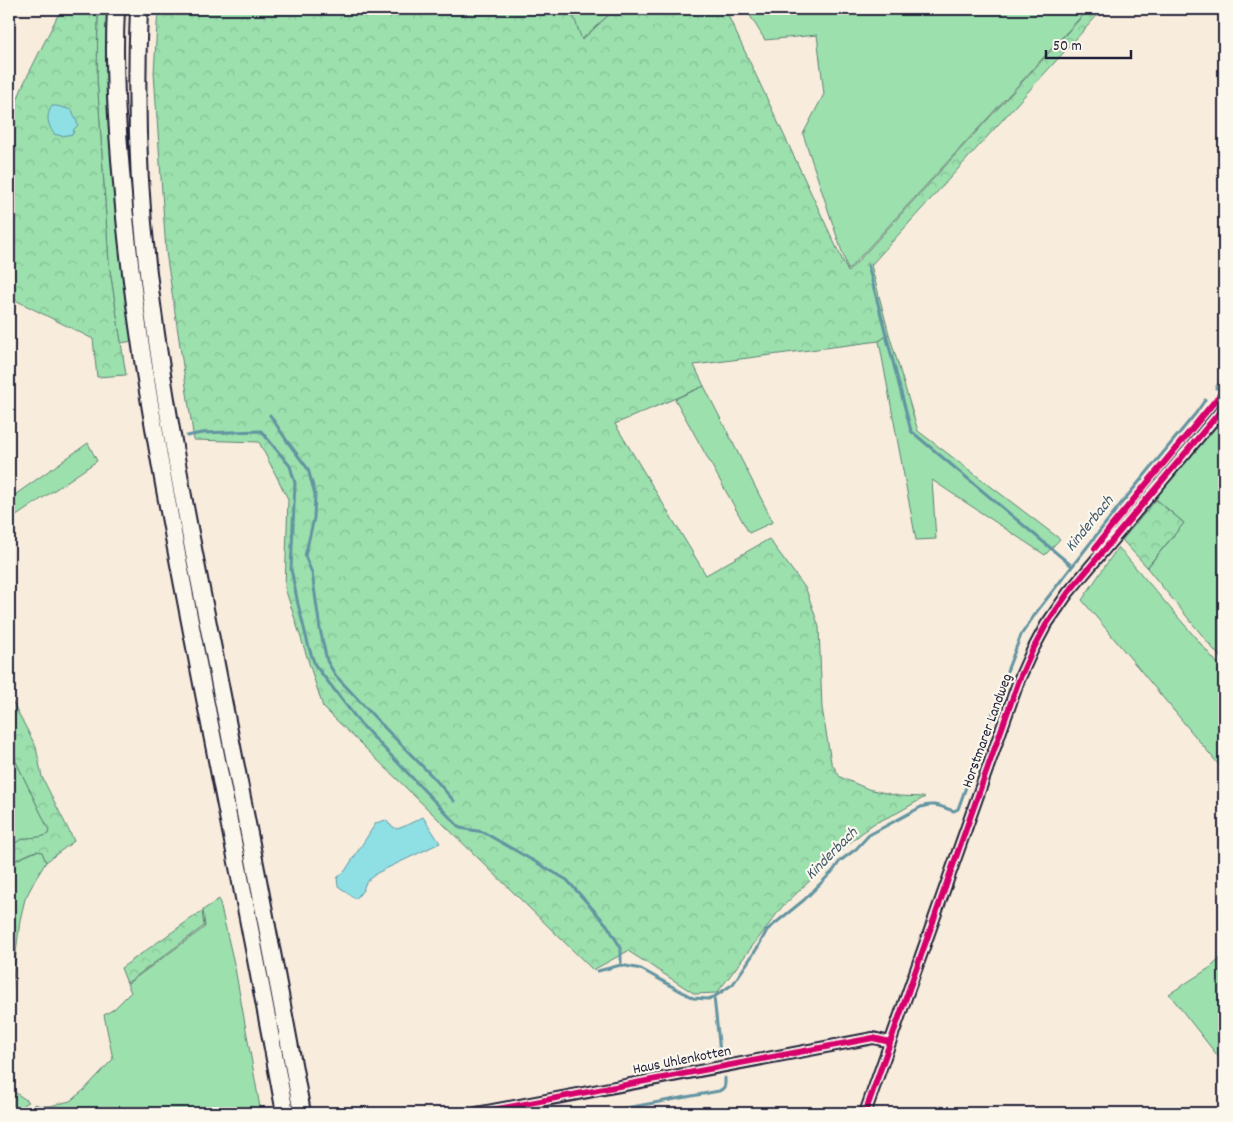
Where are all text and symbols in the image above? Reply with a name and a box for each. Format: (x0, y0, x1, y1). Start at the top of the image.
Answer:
scale bar (1046, 28, 1130, 60)
text: 50 m (1053, 36, 1082, 58)
water label: Kinderbach (1060, 490, 1120, 557)
street label: Horstmarer Landweg (957, 671, 1019, 791)
water label: Kinderbach (800, 822, 864, 886)
street label: Haus Uhlenkotten (631, 1041, 733, 1081)

